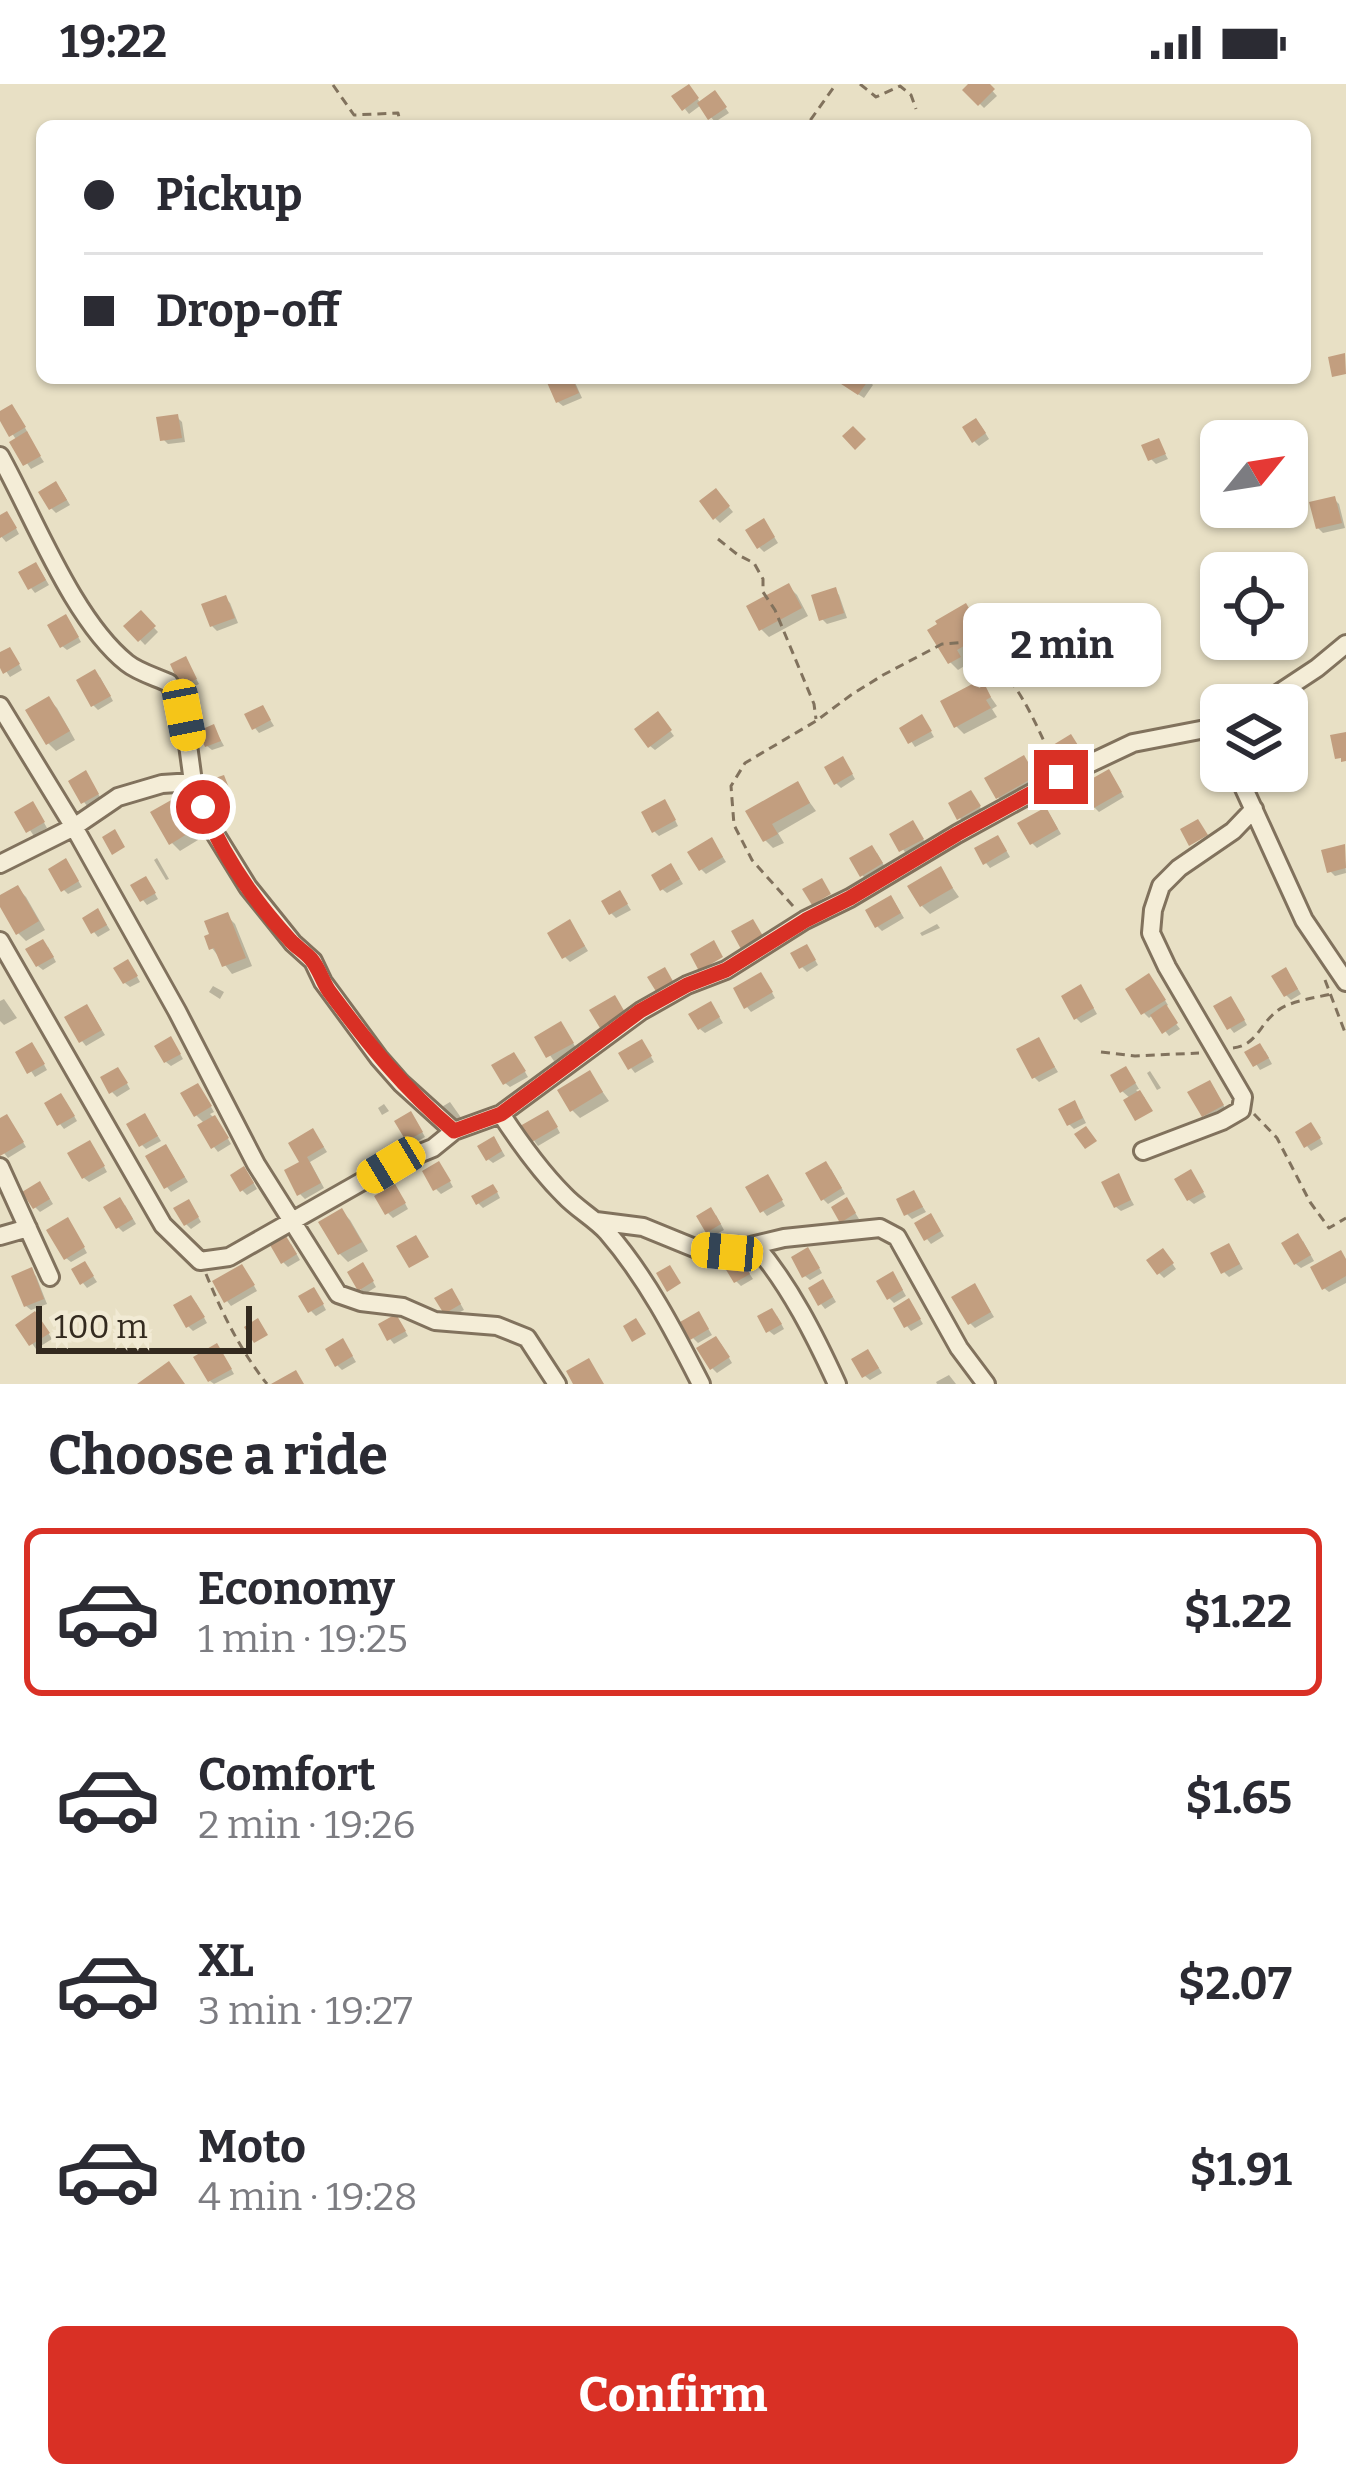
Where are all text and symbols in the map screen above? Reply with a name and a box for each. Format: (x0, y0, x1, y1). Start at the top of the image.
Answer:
text: 19:22 (60, 15, 167, 69)
text: Pickup (156, 168, 302, 222)
text: Drop-off (156, 284, 340, 338)
north arrow (1200, 420, 1308, 528)
map controls (1200, 420, 1308, 792)
button: locate (1200, 552, 1308, 660)
callout: 2 min (962, 603, 1160, 687)
text: 2 min (1010, 622, 1114, 668)
car (159, 676, 209, 754)
button: layers (1200, 684, 1308, 792)
route end (1034, 750, 1088, 804)
route start (176, 780, 230, 834)
car (351, 1131, 431, 1199)
car (690, 1231, 764, 1273)
scale bar (36, 1300, 252, 1353)
text: 100 m (54, 1307, 148, 1347)
text: Choose a ride (48, 1424, 388, 1488)
icon: car (54, 1558, 162, 1666)
text: Economy (198, 1562, 395, 1616)
text: $1.22 (1184, 1585, 1292, 1639)
text: 1 min · 19:25 (198, 1616, 408, 1662)
icon: car (54, 1744, 162, 1852)
text: Comfort (198, 1748, 376, 1802)
text: $1.65 (1185, 1771, 1292, 1825)
text: 2 min · 19:26 (198, 1802, 415, 1848)
icon: car (54, 1930, 162, 2038)
text: XL (198, 1934, 254, 1988)
text: $2.07 (1178, 1957, 1292, 2011)
text: 3 min · 19:27 (198, 1988, 413, 2034)
icon: car (54, 2116, 162, 2224)
text: Moto (198, 2120, 306, 2174)
text: $1.91 (1190, 2143, 1292, 2197)
text: 4 min · 19:28 (198, 2174, 418, 2220)
button: Confirm (48, 2326, 1298, 2464)

